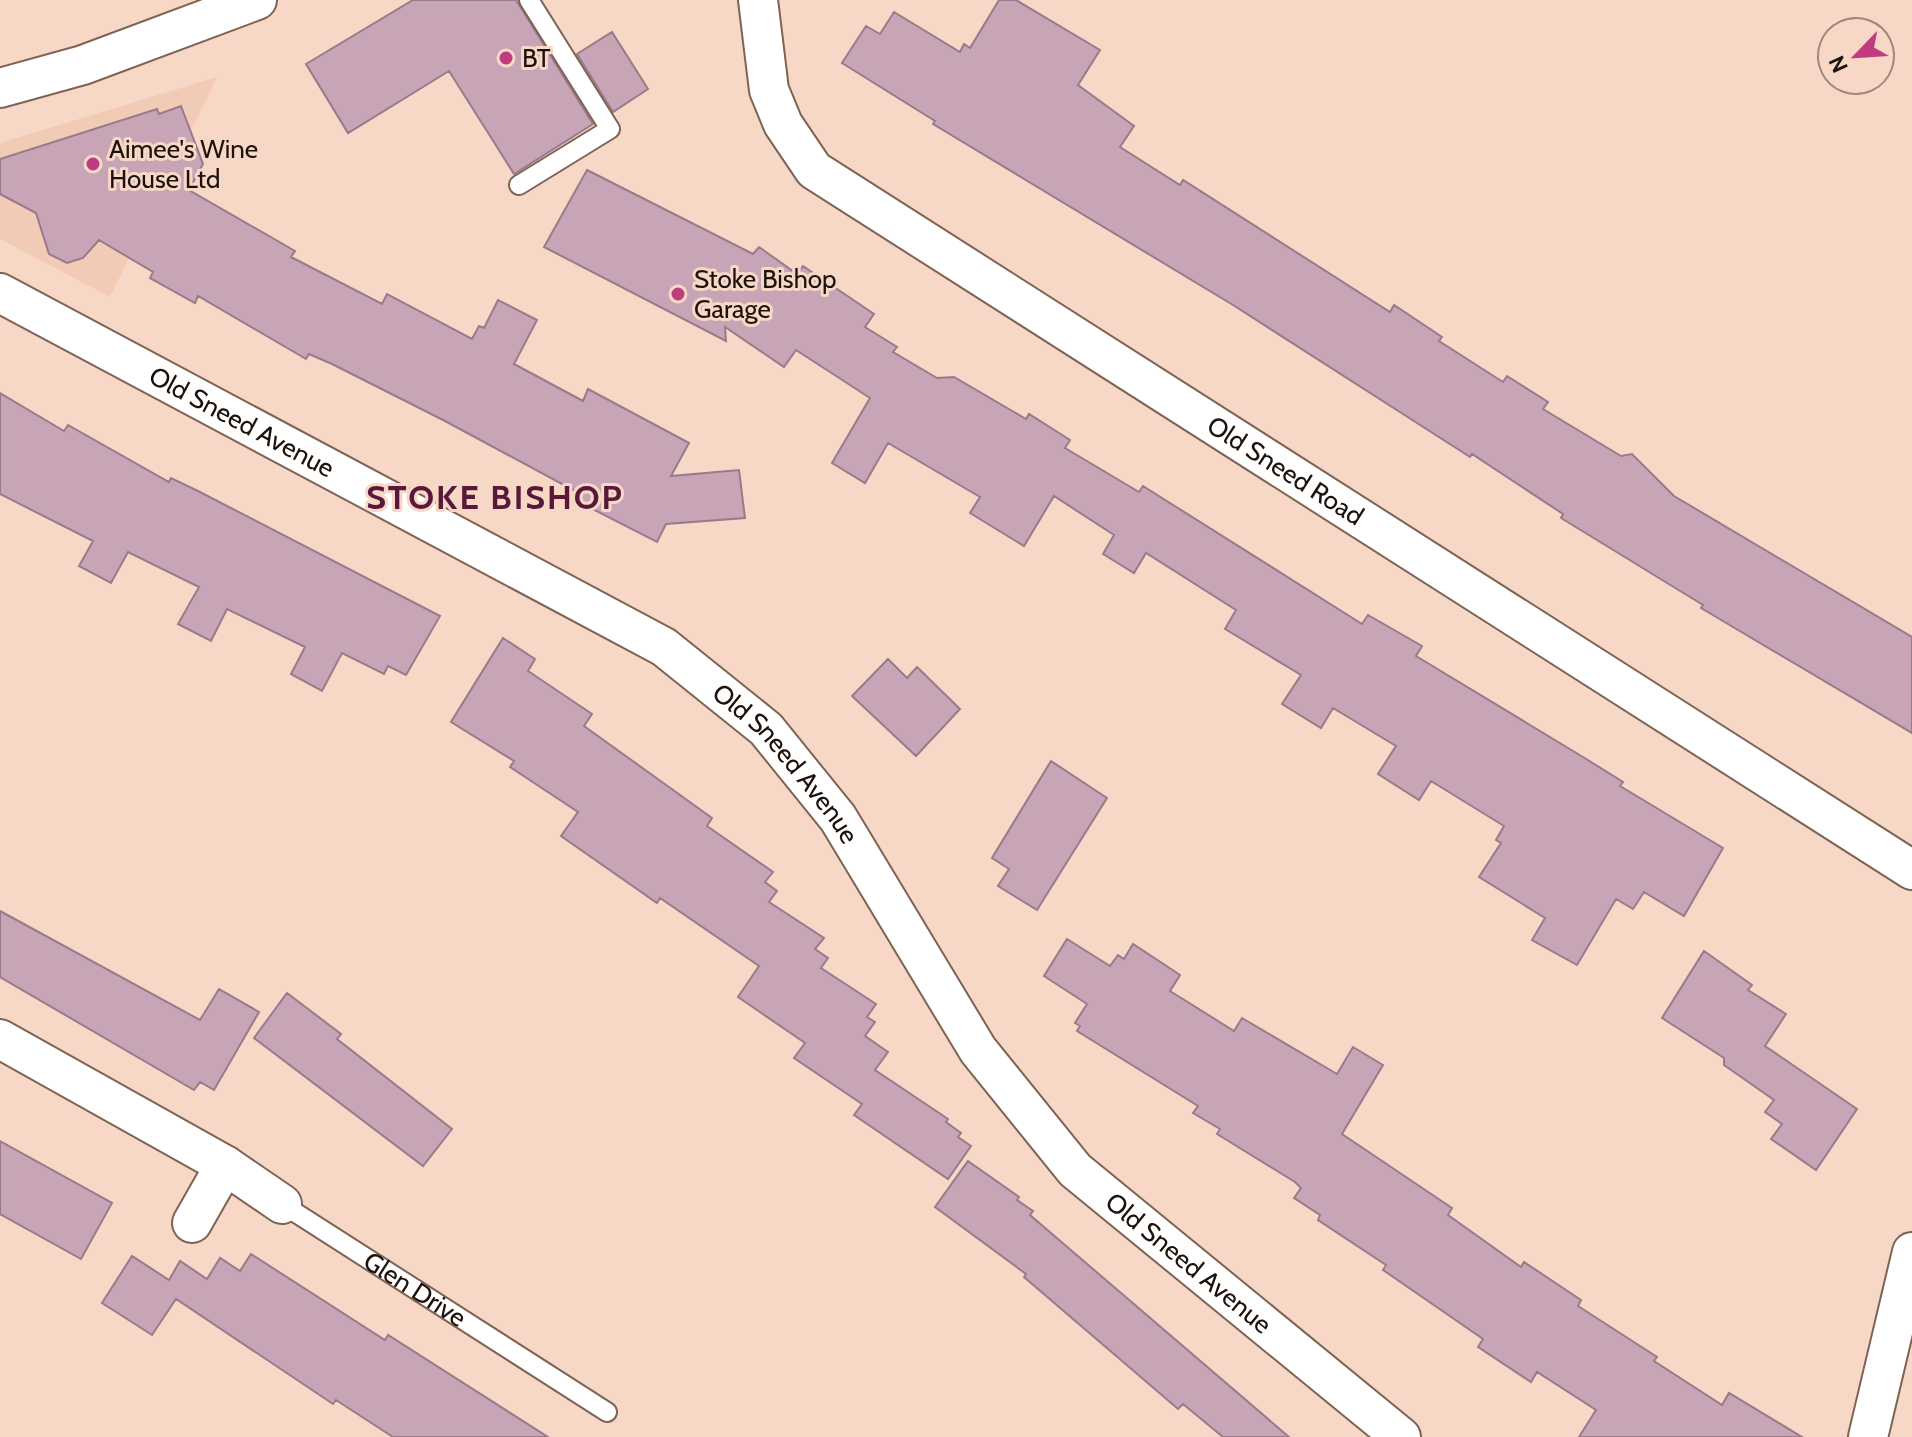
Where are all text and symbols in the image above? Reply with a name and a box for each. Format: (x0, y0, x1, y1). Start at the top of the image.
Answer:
north arrow (1816, 16, 1896, 96)
place label: BT (522, 42, 551, 74)
marker: BT (497, 49, 515, 67)
text: N (1823, 51, 1854, 77)
place label: Aimee's Wine House Ltd (109, 133, 258, 195)
marker: Aimee's Wine House Ltd (84, 155, 102, 173)
place label: Stoke Bishop Garage (694, 263, 837, 325)
marker: Stoke Bishop Garage (669, 285, 687, 303)
street label: Old Sneed Avenue (144, 360, 340, 484)
street label: Old Sneed Road (1201, 409, 1370, 532)
district label: STOKE BISHOP (366, 476, 624, 518)
street label: Old Sneed Avenue (706, 676, 866, 849)
street label: Old Sneed Avenue (1099, 1186, 1278, 1340)
street label: Glen Drive (358, 1245, 472, 1334)

